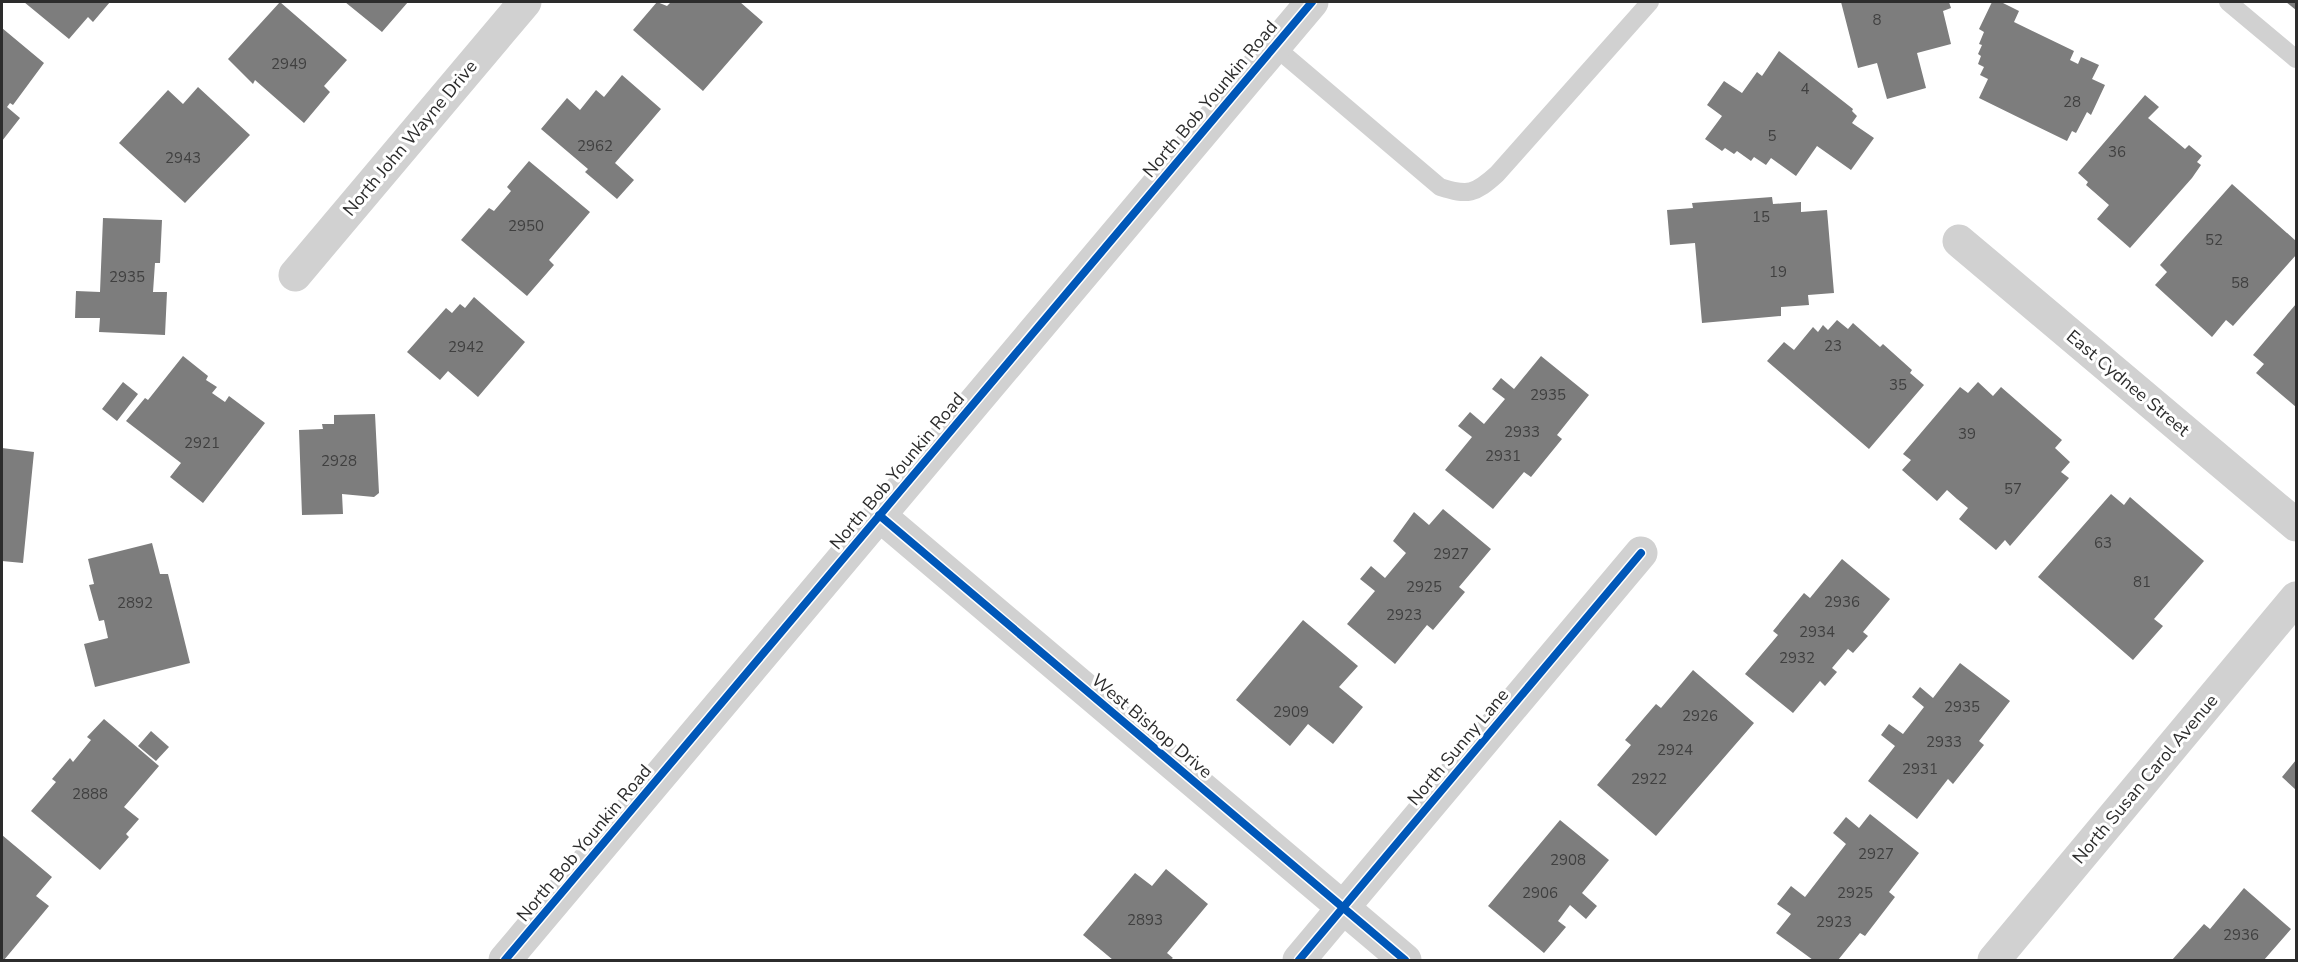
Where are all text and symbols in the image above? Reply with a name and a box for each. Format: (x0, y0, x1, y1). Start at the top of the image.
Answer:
house number: 8 (1872, 10, 1882, 30)
street label: North Bob Younkin Road (1137, 15, 1283, 183)
house number: 2949 (271, 54, 307, 74)
street label: North John Wayne Drive (338, 55, 482, 221)
house number: 4 (1800, 79, 1810, 99)
house number: 28 (2063, 92, 2081, 112)
house number: 5 (1767, 126, 1777, 146)
house number: 2962 (577, 136, 613, 156)
house number: 36 (2108, 142, 2126, 162)
house number: 2943 (165, 148, 201, 168)
house number: 15 (1752, 207, 1770, 227)
house number: 2950 (508, 216, 544, 236)
house number: 52 (2205, 230, 2223, 250)
house number: 19 (1769, 262, 1787, 282)
house number: 2935 (109, 267, 145, 287)
house number: 58 (2231, 273, 2249, 293)
street label: East Cydnee Street (2061, 324, 2195, 442)
house number: 23 (1824, 336, 1842, 356)
house number: 2942 (448, 337, 484, 357)
house number: 35 (1889, 375, 1907, 395)
house number: 2935 (1530, 385, 1566, 405)
street label: North Bob Younkin Road (824, 387, 970, 555)
house number: 2933 (1504, 422, 1540, 442)
house number: 39 (1958, 424, 1976, 444)
house number: 2921 (184, 433, 220, 453)
house number: 2931 (1485, 446, 1521, 466)
house number: 2928 (321, 451, 357, 471)
house number: 57 (2004, 479, 2022, 499)
house number: 63 (2094, 533, 2112, 553)
house number: 2927 (1433, 544, 1469, 564)
house number: 81 (2133, 572, 2151, 592)
house number: 2925 (1406, 577, 1442, 597)
house number: 2936 (1824, 592, 1860, 612)
house number: 2892 (117, 593, 153, 613)
house number: 2923 (1386, 605, 1422, 625)
house number: 2934 (1799, 622, 1835, 642)
house number: 2932 (1779, 648, 1815, 668)
street label: West Bishop Drive (1086, 668, 1218, 784)
street label: North Sunny Lane (1402, 683, 1514, 811)
street label: North Susan Carol Avenue (2067, 689, 2223, 869)
house number: 2935 (1944, 697, 1980, 717)
house number: 2909 (1273, 702, 1309, 722)
house number: 2926 (1682, 706, 1718, 726)
house number: 2933 (1926, 732, 1962, 752)
house number: 2924 (1657, 740, 1693, 760)
street label: North Bob Younkin Road (511, 759, 657, 927)
house number: 2931 (1902, 759, 1938, 779)
house number: 2922 (1631, 769, 1667, 789)
house number: 2888 (72, 784, 108, 804)
house number: 2927 (1858, 844, 1894, 864)
house number: 2908 (1550, 850, 1586, 870)
house number: 2906 (1522, 883, 1558, 903)
house number: 2925 (1837, 883, 1873, 903)
house number: 2893 (1127, 910, 1163, 930)
house number: 2923 (1816, 912, 1852, 932)
house number: 2936 (2223, 925, 2259, 945)

